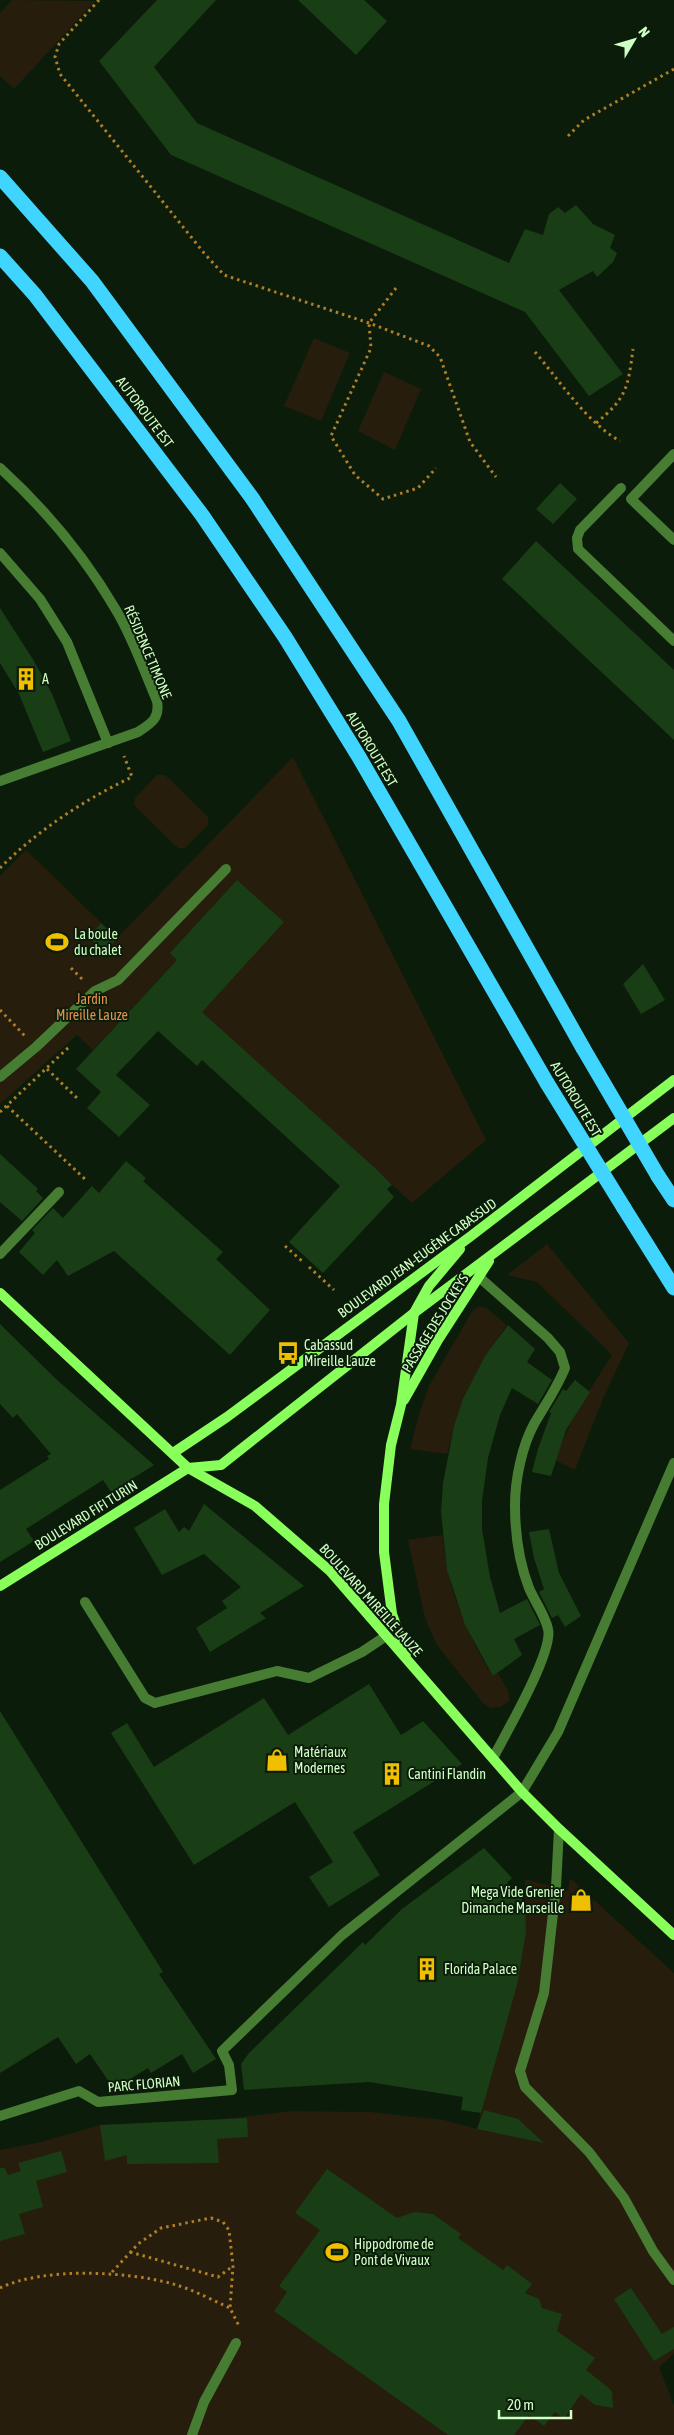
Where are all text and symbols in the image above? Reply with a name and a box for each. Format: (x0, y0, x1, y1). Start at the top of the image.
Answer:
north arrow (609, 15, 659, 65)
text: N (635, 24, 653, 40)
street label: AUTOROUTE EST (113, 373, 177, 451)
street label: RÉSIDENCE TIMONE (121, 603, 175, 701)
building icon: A (13, 666, 39, 692)
place label: A (42, 671, 49, 687)
street label: AUTOROUTE EST (343, 709, 401, 789)
place label: La boule du chalet (74, 926, 122, 958)
sports icon: La boule du chalet (44, 929, 70, 955)
park label: Jardin Mireille Lauze (56, 991, 128, 1023)
street label: AUTOROUTE EST (547, 1059, 605, 1139)
street label: BOULEVARD JEAN-EUGÈNE CABASSUD (335, 1195, 499, 1321)
street label: PASSAGE DES JOCKEYS (398, 1271, 472, 1375)
place label: Cabassud Mireille Lauze (304, 1337, 376, 1369)
bus stop icon: Cabassud Mireille Lauze (275, 1340, 301, 1366)
street label: BOULEVARD FIFI TURIN (32, 1477, 140, 1553)
street label: BOULEVARD MIREILLE LAUZE (316, 1541, 426, 1660)
place label: Matériaux Modernes (294, 1744, 347, 1776)
shop icon: Matériaux Modernes (264, 1747, 290, 1773)
building icon: Cantini Flandin (379, 1761, 405, 1787)
place label: Cantini Flandin (408, 1766, 486, 1782)
place label: Mega Vide Grenier Dimanche Marseille (461, 1884, 565, 1916)
shop icon: Mega Vide Grenier Dimanche Marseille (568, 1887, 594, 1913)
building icon: Florida Palace (414, 1956, 440, 1982)
place label: Florida Palace (444, 1961, 517, 1977)
street label: PARC FLORIAN (107, 2073, 181, 2095)
place label: Hippodrome de Pont de Vivaux (354, 2236, 434, 2268)
sports icon: Hippodrome de Pont de Vivaux (324, 2239, 350, 2265)
scale bar (499, 2388, 572, 2420)
text: 20 m (507, 2396, 534, 2413)

